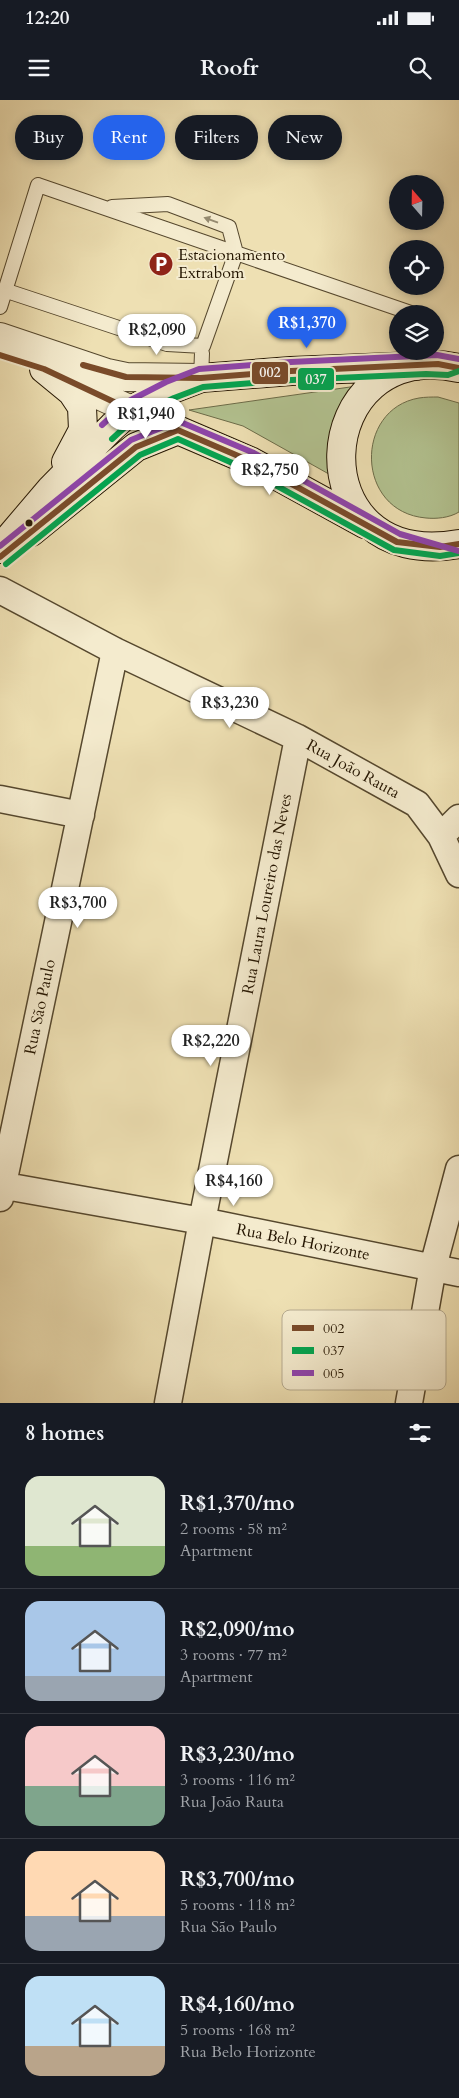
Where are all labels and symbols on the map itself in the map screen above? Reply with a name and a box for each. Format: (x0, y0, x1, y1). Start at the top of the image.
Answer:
north arrow (389, 175, 444, 230)
one-way arrow (203, 216, 218, 224)
place label: Estacionamento Extrabom (178, 244, 286, 284)
parking icon: Estacionamento Extrabom (148, 251, 174, 277)
pin: R$1,370 (261, 306, 353, 349)
pin: R$2,090 (111, 314, 203, 356)
line badge: 002 (251, 361, 289, 385)
text: 002 (259, 363, 281, 382)
line badge: 037 (297, 367, 335, 391)
text: 037 (305, 370, 327, 389)
pin: R$1,940 (100, 398, 192, 440)
pin: R$2,750 (224, 454, 316, 496)
unlabelled marker (24, 518, 34, 528)
pin: R$3,230 (184, 686, 276, 729)
street label: Rua João Rauta (302, 734, 404, 804)
street label: Rua Laura Loureiro das Neves (237, 792, 297, 996)
pin: R$3,700 (32, 886, 124, 929)
street label: Rua São Paulo (19, 957, 61, 1057)
pin: R$2,220 (165, 1024, 257, 1067)
pin: R$4,160 (188, 1164, 280, 1207)
street label: Rua Belo Horizonte (234, 1218, 372, 1266)
legend (282, 1310, 446, 1390)
text: 002 (323, 1319, 345, 1338)
text: 037 (323, 1341, 345, 1360)
text: 005 (323, 1364, 345, 1383)

